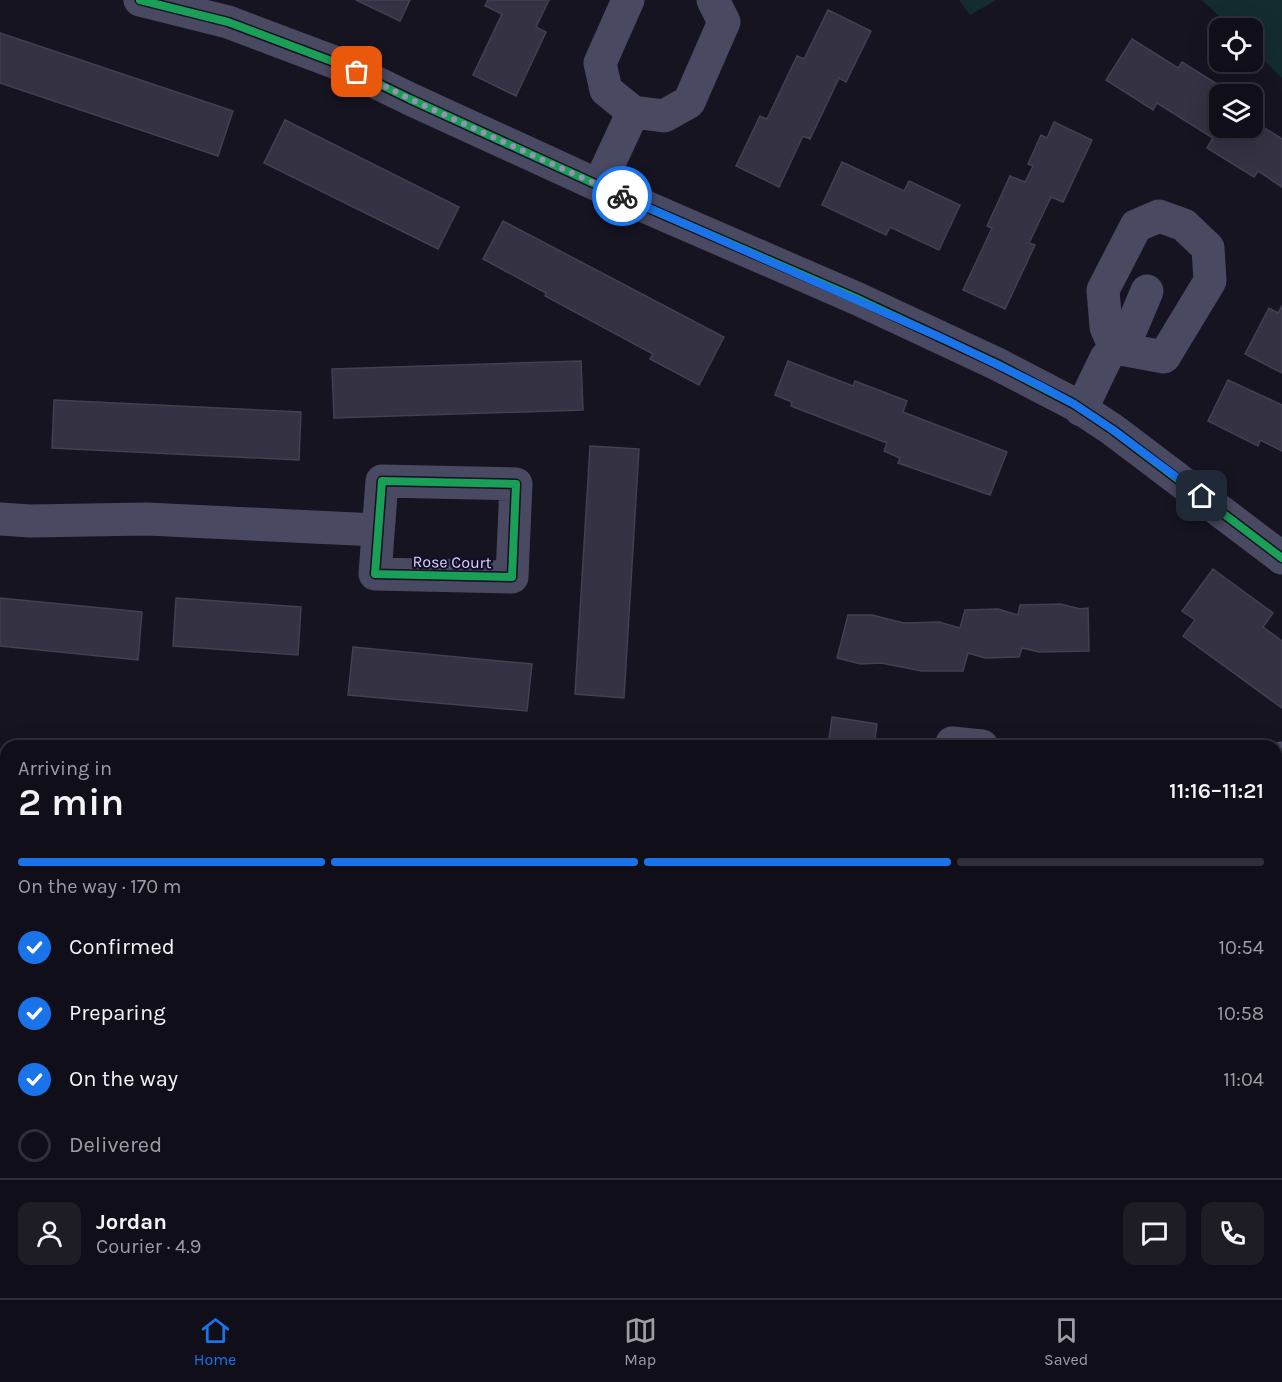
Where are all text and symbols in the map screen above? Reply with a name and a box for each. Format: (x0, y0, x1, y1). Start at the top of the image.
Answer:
map controls (1209, 18, 1263, 138)
button: locate (1209, 18, 1263, 72)
pin (331, 46, 382, 97)
icon: bag (340, 55, 373, 88)
button: layers (1209, 84, 1263, 138)
courier (592, 166, 652, 226)
icon: bike (606, 180, 639, 213)
pin (1176, 470, 1227, 521)
icon: home (1185, 479, 1218, 512)
street label: Rose Court (412, 552, 492, 572)
text: Arriving in (18, 757, 112, 780)
text: 11:16–11:21 (1169, 778, 1264, 804)
text: 2 min (18, 779, 124, 825)
text: On the way · 170 m (18, 875, 182, 898)
icon: check (18, 931, 51, 964)
text: Confirmed (69, 934, 175, 960)
text: 10:54 (1218, 936, 1264, 959)
icon: check (18, 997, 51, 1030)
text: Preparing (69, 1000, 166, 1026)
text: 10:58 (1217, 1002, 1264, 1025)
icon: check (18, 1063, 51, 1096)
text: On the way (69, 1066, 178, 1092)
text: 11:04 (1223, 1068, 1264, 1091)
text: Delivered (69, 1132, 162, 1158)
button: person (18, 1202, 81, 1265)
button: chat (1123, 1202, 1186, 1265)
button: phone (1201, 1202, 1264, 1265)
text: Jordan (96, 1209, 167, 1235)
text: Courier · 4.9 (96, 1235, 201, 1258)
tab: Home (194, 1314, 236, 1369)
tab: Map (624, 1314, 657, 1369)
tab: Saved (1044, 1314, 1088, 1369)

